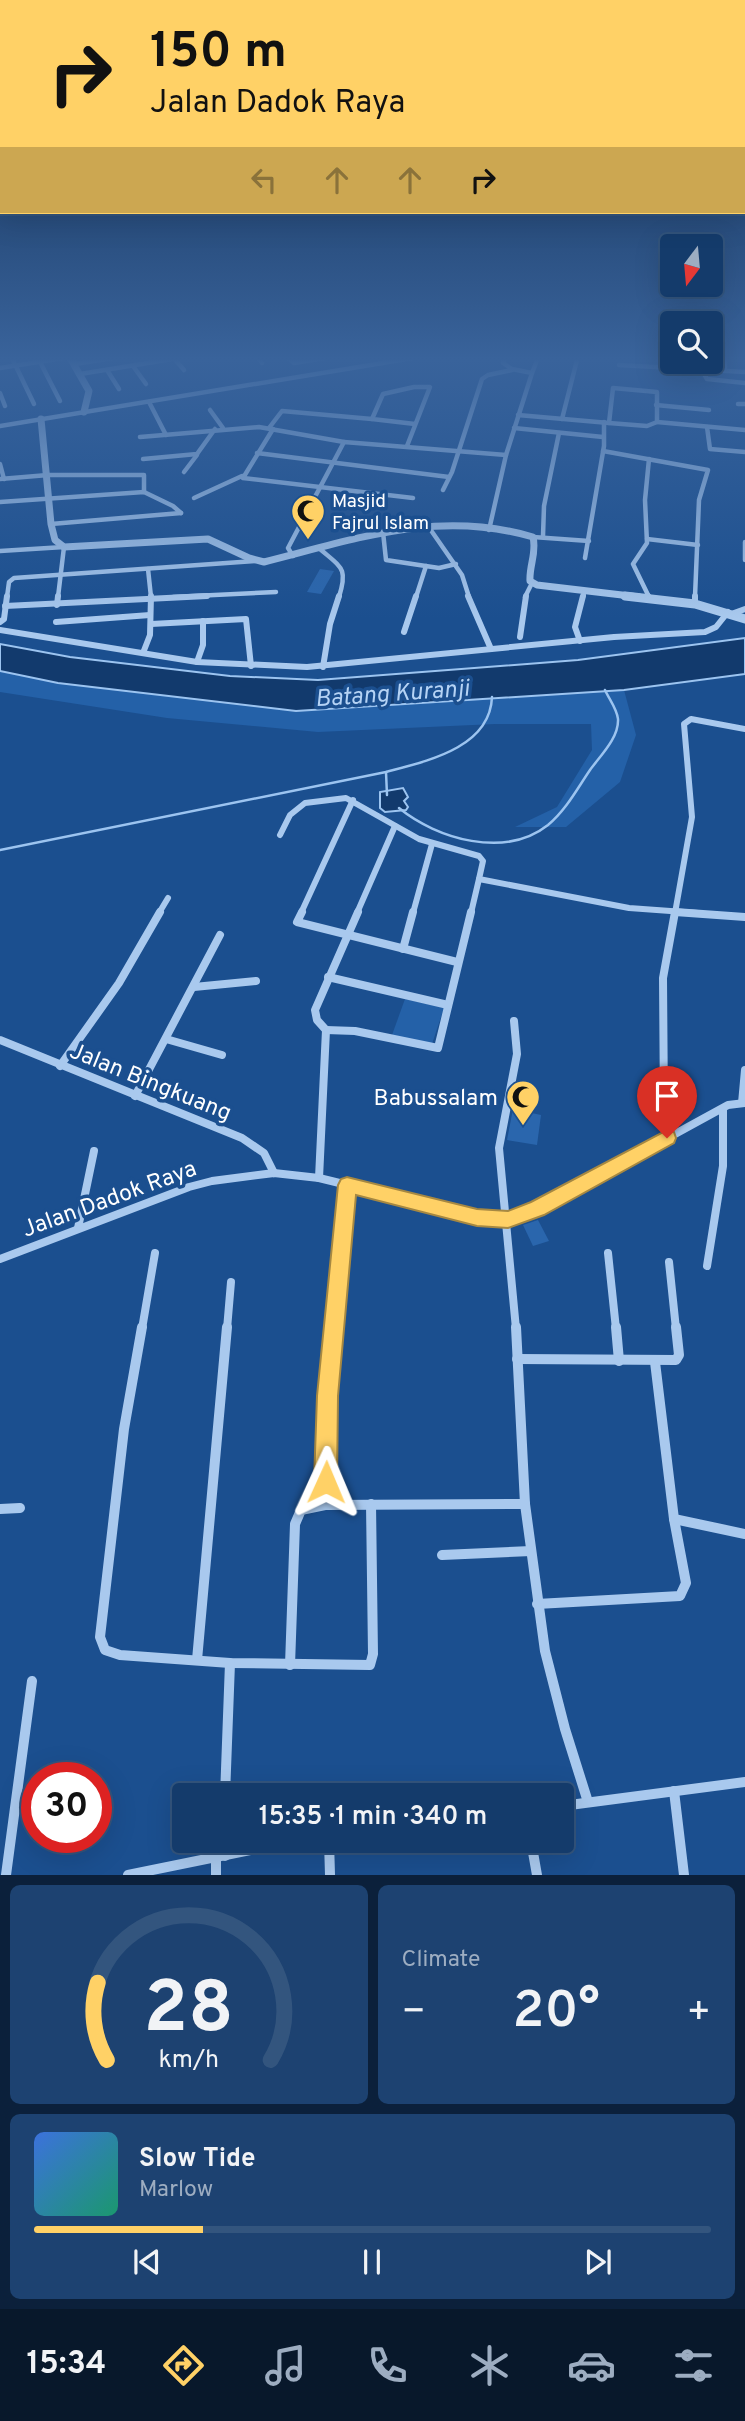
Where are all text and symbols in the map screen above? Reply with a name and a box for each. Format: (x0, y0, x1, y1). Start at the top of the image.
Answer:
text: 150 m (150, 23, 287, 85)
icon: right (35, 28, 126, 119)
text: Jalan Dadok Raya (150, 84, 405, 124)
icon: left (245, 161, 283, 199)
icon: ahead (318, 161, 356, 199)
icon: ahead (391, 161, 429, 199)
icon: right (464, 161, 502, 199)
north arrow (660, 234, 723, 298)
map controls (660, 234, 723, 374)
button: search (660, 311, 723, 374)
place label: Masjid Fajrul Islam (332, 490, 429, 536)
mosque icon: Masjid Fajrul Islam (289, 492, 327, 541)
water label: Batang Kuranji (314, 675, 471, 715)
street label: Jalan Bingkuang (65, 1038, 235, 1129)
pin (637, 1066, 697, 1138)
icon: arrive (648, 1077, 686, 1115)
mosque icon: Babussalam (504, 1078, 542, 1127)
place label: Babussalam (373, 1085, 498, 1114)
street label: Jalan Dadok Raya (19, 1155, 201, 1245)
position arrow (289, 1445, 363, 1519)
speed limit sign: 30 (21, 1762, 112, 1853)
text: 15:35 · 1 min · 340 m (259, 1801, 487, 1834)
text: Climate (402, 1946, 480, 1975)
text: 28 (144, 1967, 234, 2059)
text: 20° (513, 1980, 600, 2046)
text: − (402, 1989, 426, 2038)
text: + (686, 1989, 711, 2038)
text: km/h (158, 2045, 219, 2077)
text: Slow Tide (139, 2143, 256, 2176)
text: Marlow (139, 2176, 213, 2205)
icon: previous (128, 2243, 166, 2281)
icon: pause (353, 2243, 391, 2281)
icon: next (579, 2243, 617, 2281)
icon: directions (159, 2341, 208, 2390)
icon: music (261, 2341, 310, 2390)
icon: phone (363, 2341, 412, 2390)
icon: climate (465, 2341, 514, 2390)
icon: car (567, 2341, 616, 2390)
icon: filters (669, 2341, 718, 2390)
text: 15:34 (27, 2345, 106, 2385)

